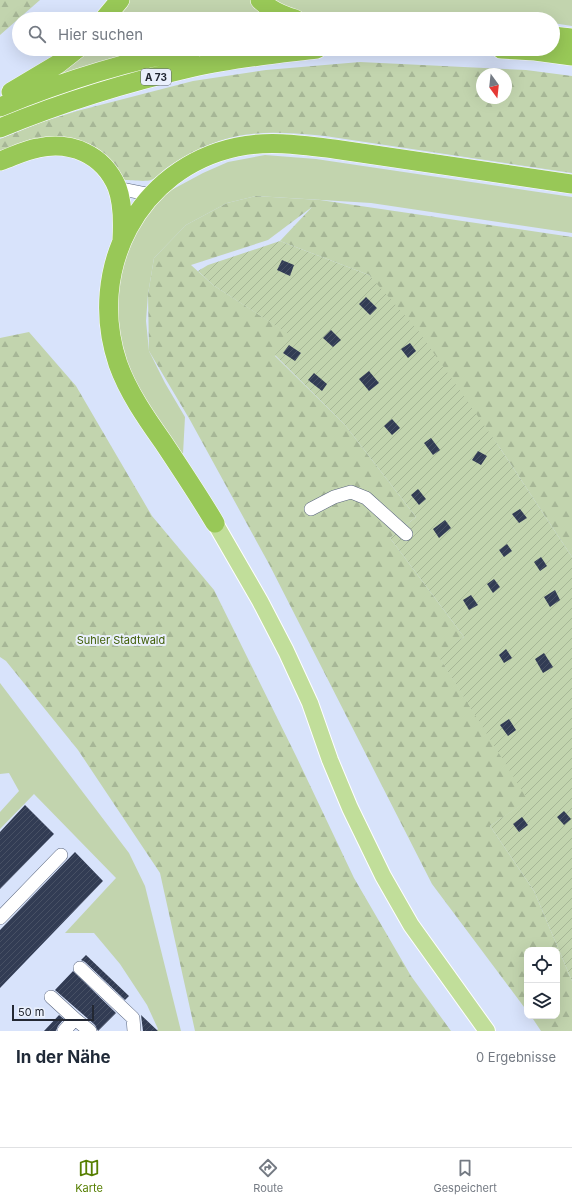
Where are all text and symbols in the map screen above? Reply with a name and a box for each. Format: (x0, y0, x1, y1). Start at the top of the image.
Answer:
search box (12, 12, 560, 56)
icon: search (26, 23, 48, 45)
text: Hier suchen (58, 25, 143, 44)
north arrow (476, 68, 512, 104)
road number: A 73 (141, 69, 171, 85)
park label: Suhler Stadtwald (77, 633, 165, 647)
map controls (524, 947, 560, 1019)
button: locate (524, 947, 560, 983)
button: layers (524, 983, 560, 1019)
scale bar (12, 1003, 94, 1022)
text: 50 m (18, 1005, 44, 1019)
text: In der Nähe (16, 1047, 111, 1067)
text: 0 Ergebnisse (476, 1049, 556, 1065)
tab: Karte (75, 1157, 103, 1195)
tab: Route (253, 1157, 283, 1195)
tab: Gespeichert (433, 1157, 497, 1195)

